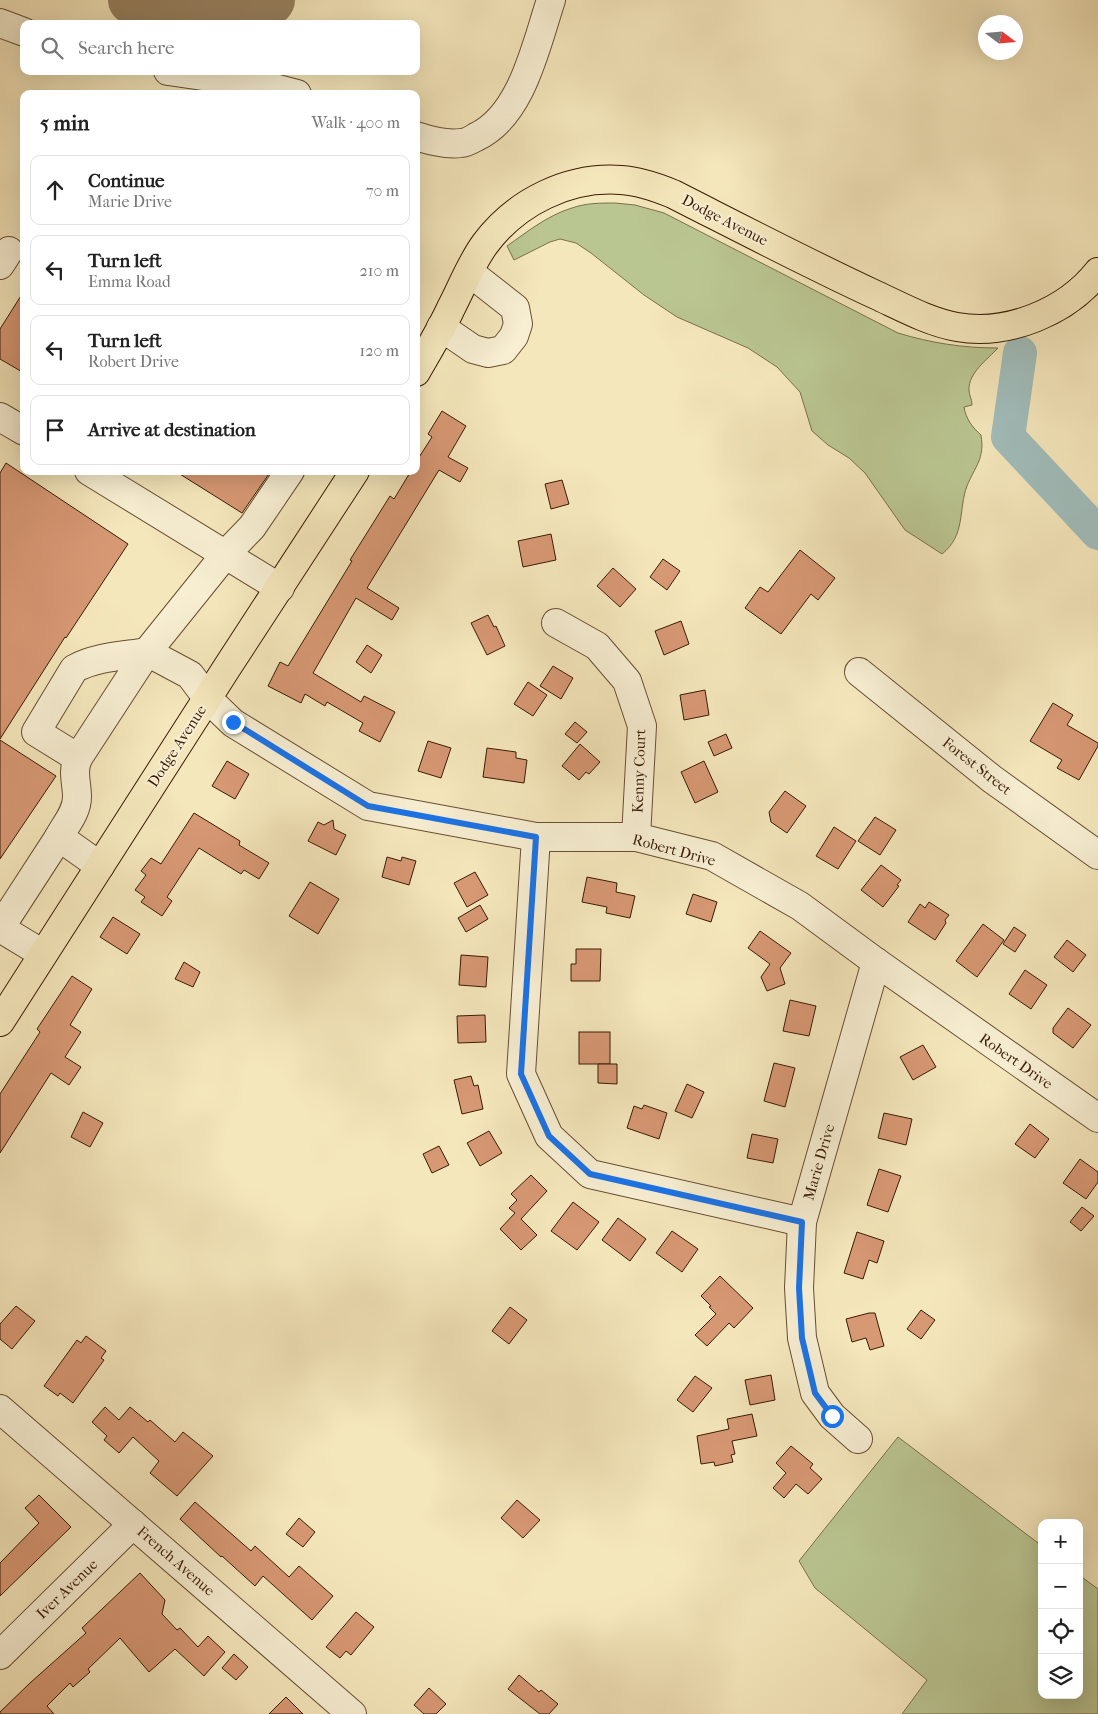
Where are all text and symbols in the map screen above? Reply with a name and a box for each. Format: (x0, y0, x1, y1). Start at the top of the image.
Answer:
north arrow (978, 15, 1023, 60)
search box (20, 20, 420, 75)
icon: search (38, 34, 66, 62)
text: Search here (78, 37, 174, 59)
text: 5 min (40, 111, 89, 135)
text: Walk · 400 m (311, 113, 400, 132)
text: Continue (88, 170, 164, 192)
icon: ahead (41, 176, 69, 204)
text: 70 m (366, 181, 399, 200)
street label: Dodge Avenue (679, 191, 772, 250)
text: Marie Drive (88, 192, 172, 211)
text: Turn left (88, 250, 162, 272)
icon: left (41, 256, 69, 284)
text: 210 m (360, 261, 399, 280)
text: Emma Road (88, 272, 171, 291)
text: Turn left (88, 330, 162, 352)
icon: left (41, 336, 69, 364)
text: 120 m (360, 341, 399, 360)
text: Robert Drive (88, 352, 179, 371)
icon: arrive (41, 416, 69, 444)
text: Arrive at destination (88, 419, 256, 441)
street label: Dodge Avenue (144, 701, 211, 790)
route end (222, 711, 245, 734)
street label: Kenny Court (629, 728, 649, 813)
street label: Forest Street (939, 733, 1016, 799)
street label: Robert Drive (631, 830, 718, 870)
street label: Robert Drive (976, 1029, 1057, 1093)
street label: Marie Drive (800, 1121, 839, 1202)
route start (821, 1405, 844, 1428)
map controls (1038, 1519, 1083, 1699)
button: + (1038, 1519, 1083, 1564)
street label: French Avenue (133, 1522, 219, 1600)
street label: Iver Avenue (33, 1555, 102, 1623)
button: − (1038, 1564, 1083, 1609)
button: locate (1038, 1609, 1083, 1654)
button: layers (1038, 1654, 1083, 1699)

